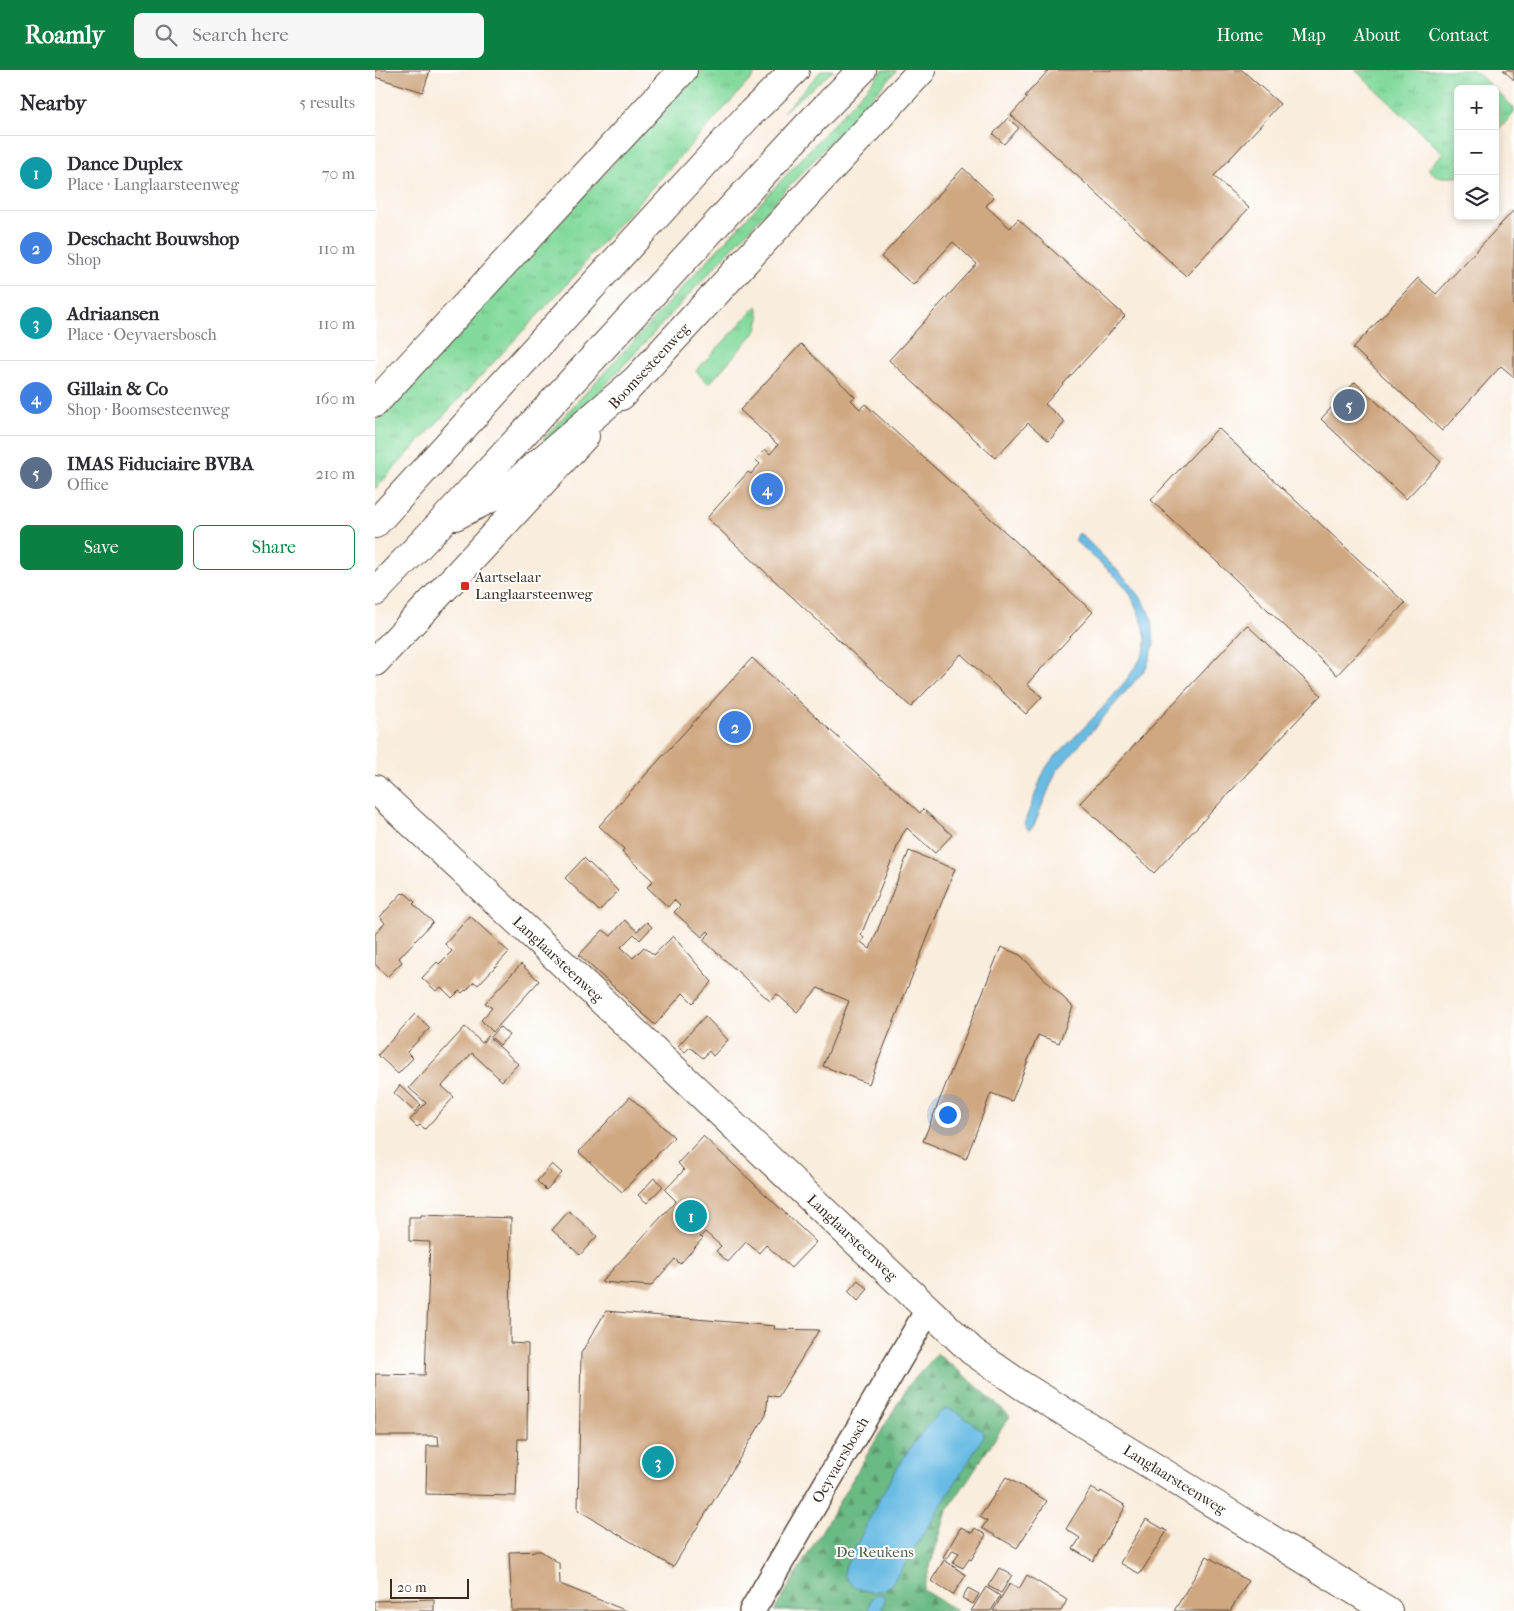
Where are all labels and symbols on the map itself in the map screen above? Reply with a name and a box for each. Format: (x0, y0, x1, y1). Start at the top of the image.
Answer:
street label: Boomsesteenweg (605, 319, 694, 413)
pin: 5 (1333, 386, 1365, 424)
pin: 4 (751, 470, 783, 508)
place label: Aartselaar Langlaarsteenweg (474, 568, 594, 603)
marker: Aartselaar Langlaarsteenweg (459, 580, 471, 592)
pin: 2 (719, 708, 751, 746)
street label: Langlaarsteenweg (509, 912, 608, 1007)
your location (935, 1102, 961, 1128)
street label: Langlaarsteenweg (803, 1191, 902, 1285)
pin: 1 (675, 1197, 707, 1235)
street label: Oeyvaersbosch (808, 1413, 873, 1506)
street label: Langlaarsteenweg (1120, 1441, 1230, 1519)
pin: 3 (642, 1443, 674, 1481)
park label: De Reukens (836, 1543, 914, 1561)
scale bar (390, 1576, 469, 1599)

